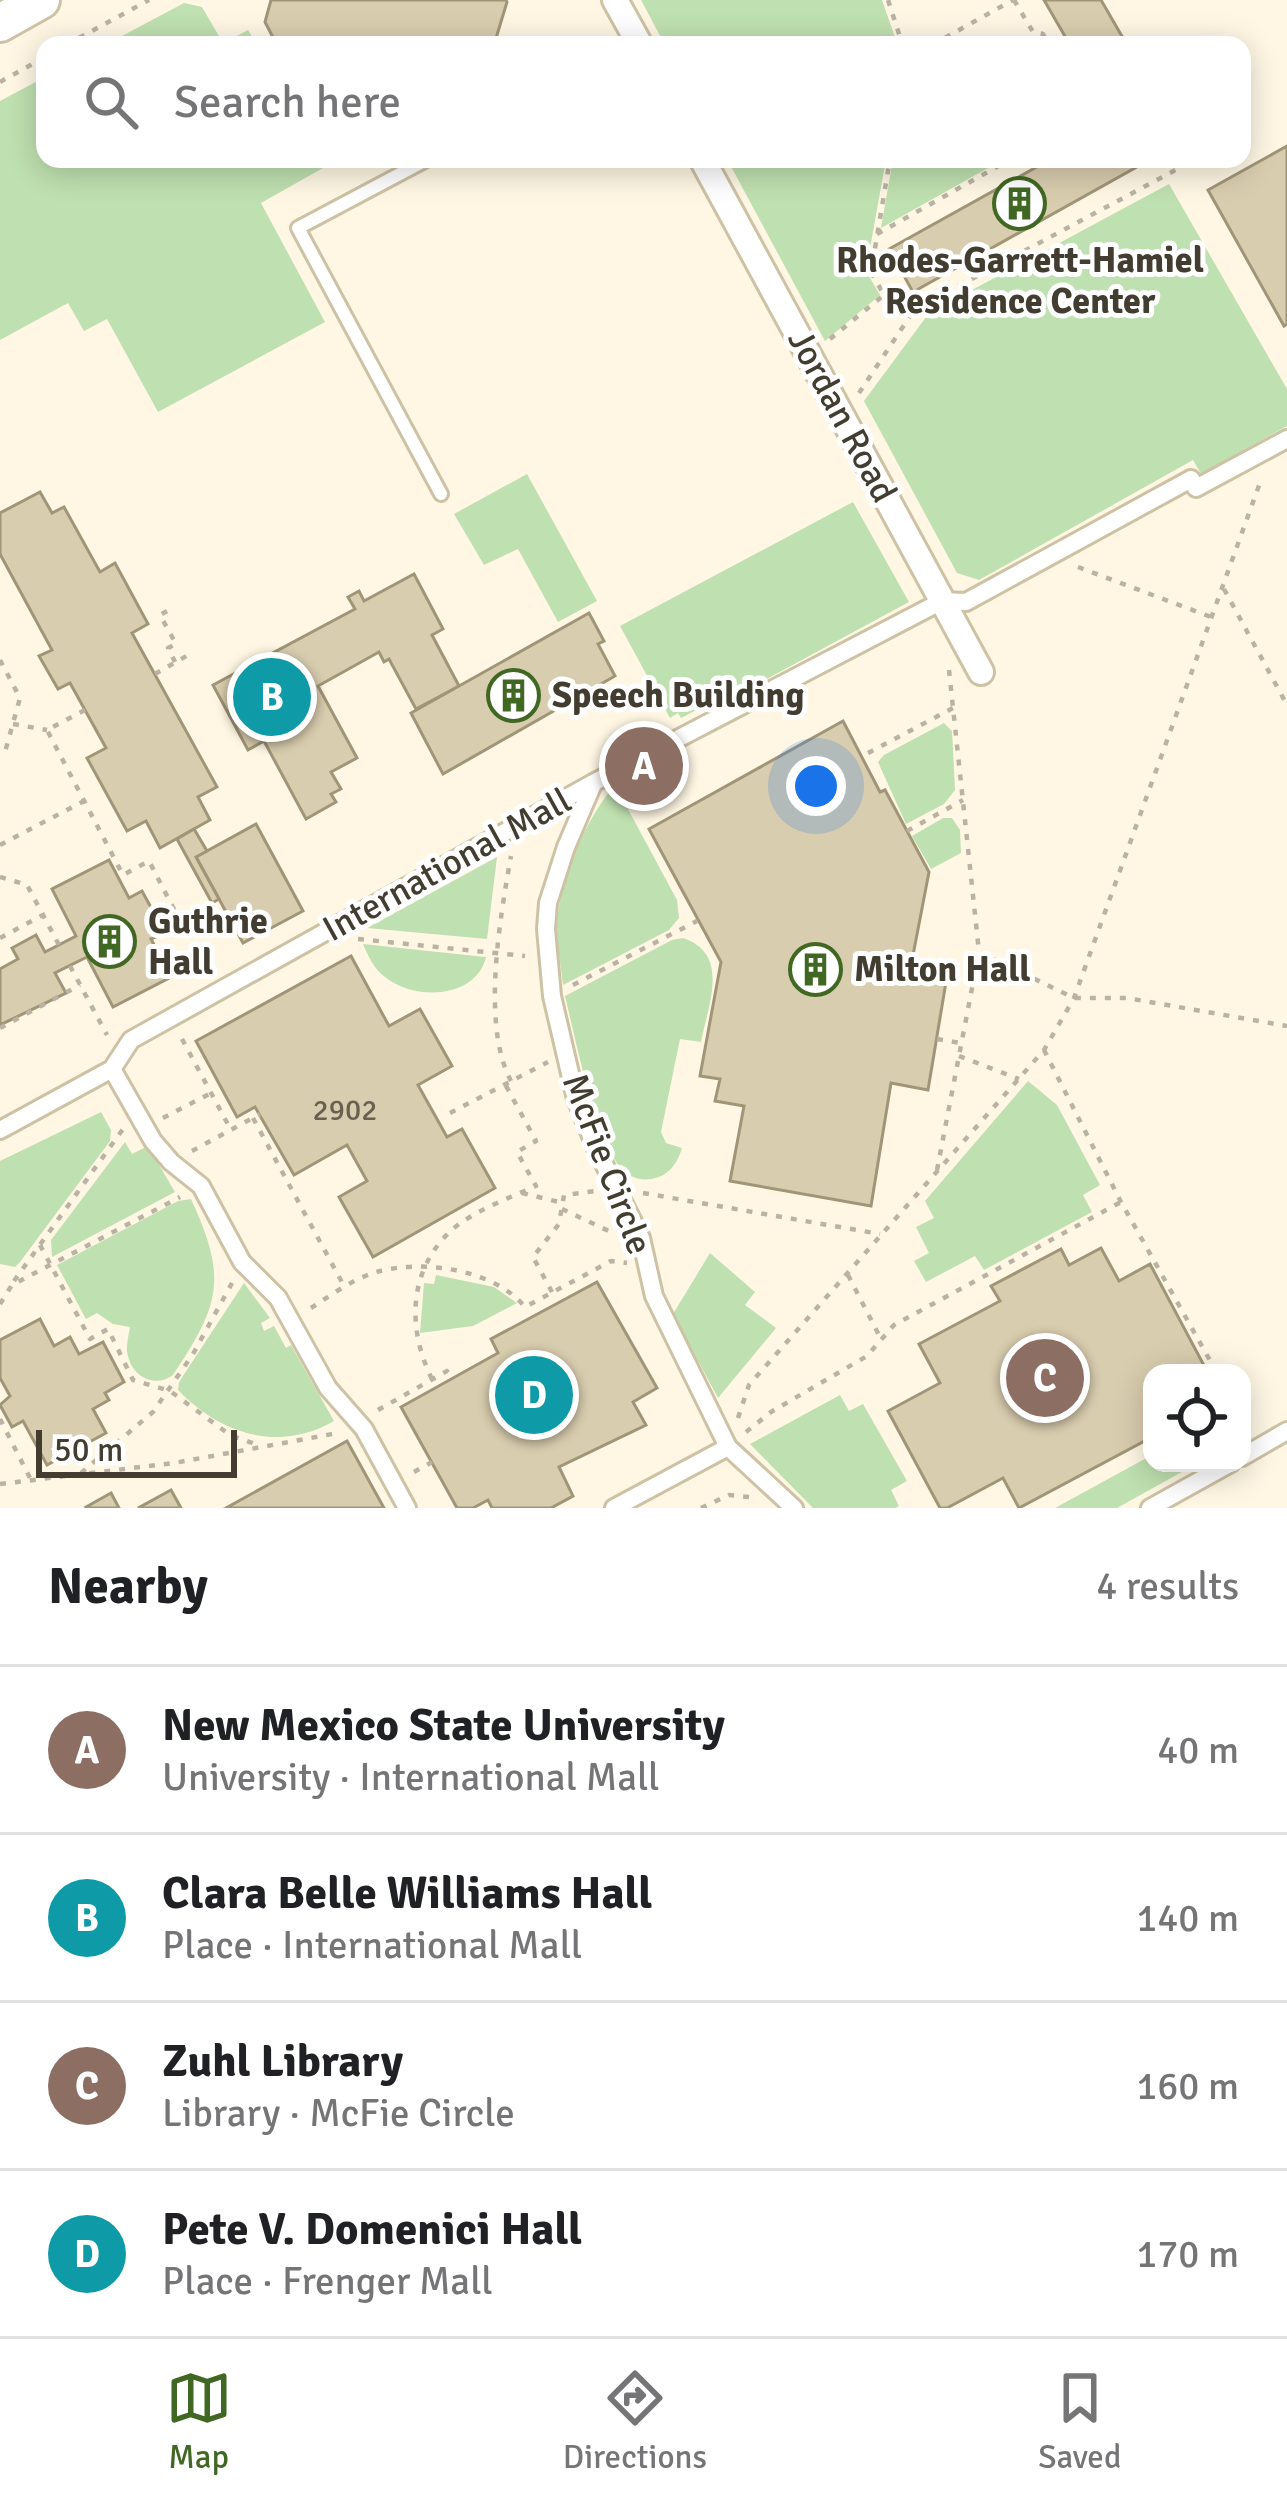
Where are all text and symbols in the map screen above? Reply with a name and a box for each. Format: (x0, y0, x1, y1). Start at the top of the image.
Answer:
search box (36, 36, 1251, 168)
icon: search (78, 69, 144, 135)
text: Search here (174, 75, 401, 130)
building icon: Rhodes-Garrett-Hamiel Residence Center (992, 176, 1048, 232)
place label: Rhodes-Garrett-Hamiel Residence Center (836, 238, 1204, 324)
street label: Jordan Road (778, 322, 906, 510)
pin: B (233, 652, 311, 742)
building icon: Speech Building (485, 667, 541, 723)
place label: Speech Building (552, 673, 804, 718)
pin: A (605, 721, 683, 811)
your location (786, 756, 846, 816)
street label: International Mall (315, 778, 579, 952)
place label: Guthrie Hall (148, 899, 268, 985)
building icon: Guthrie Hall (81, 914, 137, 970)
building icon: Milton Hall (787, 941, 843, 997)
place label: Milton Hall (854, 947, 1031, 992)
street label: McFie Circle (552, 1067, 662, 1261)
house number: 2902 (313, 1092, 377, 1129)
pin: C (1006, 1333, 1084, 1423)
pin: D (495, 1350, 573, 1440)
map controls (1143, 1364, 1251, 1472)
button: locate (1143, 1364, 1251, 1472)
scale bar (36, 1424, 237, 1477)
text: 50 m (54, 1430, 123, 1471)
text: Nearby (48, 1555, 208, 1618)
text: 4 results (1096, 1562, 1239, 1610)
text: New Mexico State University (162, 1698, 725, 1753)
text: A (75, 1726, 99, 1774)
text: 40 m (1157, 1726, 1239, 1774)
text: University · International Mall (162, 1753, 659, 1801)
text: Clara Belle Williams Hall (162, 1866, 652, 1921)
text: B (75, 1894, 99, 1942)
text: 140 m (1136, 1894, 1239, 1942)
text: Place · International Mall (162, 1921, 582, 1969)
text: Zuhl Library (162, 2034, 403, 2089)
text: C (75, 2062, 99, 2110)
text: 160 m (1136, 2062, 1239, 2110)
text: Library · McFie Circle (162, 2089, 515, 2137)
text: Pete V. Domenici Hall (162, 2202, 582, 2257)
text: D (74, 2230, 100, 2278)
text: 170 m (1136, 2230, 1239, 2278)
text: Place · Frenger Mall (162, 2257, 493, 2305)
tab: Map (166, 2365, 232, 2478)
tab: Directions (563, 2365, 707, 2478)
tab: Saved (1038, 2365, 1121, 2478)

